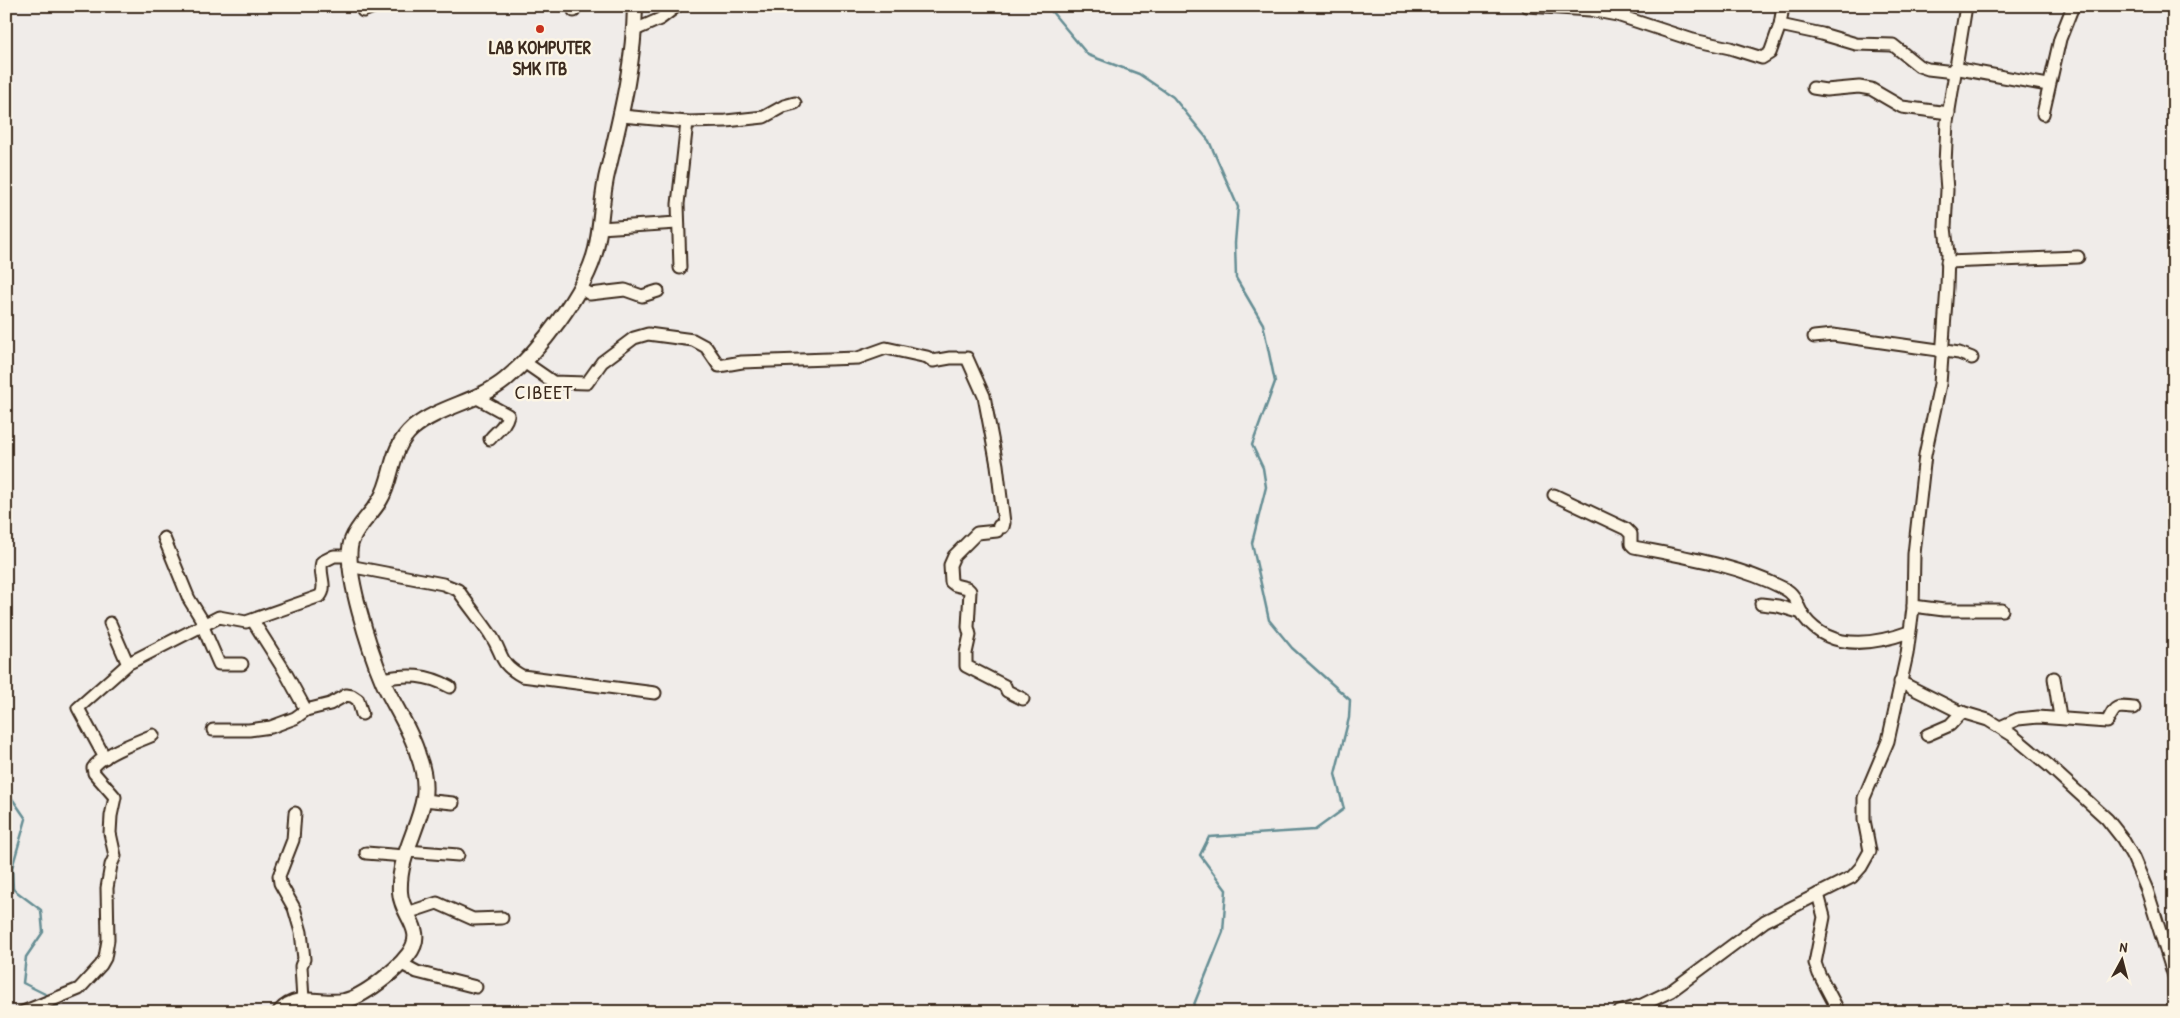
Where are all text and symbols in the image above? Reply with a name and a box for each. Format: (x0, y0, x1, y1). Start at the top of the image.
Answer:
marker: LAB KOMPUTER SMK ITB (534, 23, 546, 35)
place label: LAB KOMPUTER SMK ITB (489, 35, 592, 81)
district label: CIBEET (515, 378, 573, 405)
north arrow (2098, 936, 2148, 986)
text: N (2119, 937, 2129, 957)

